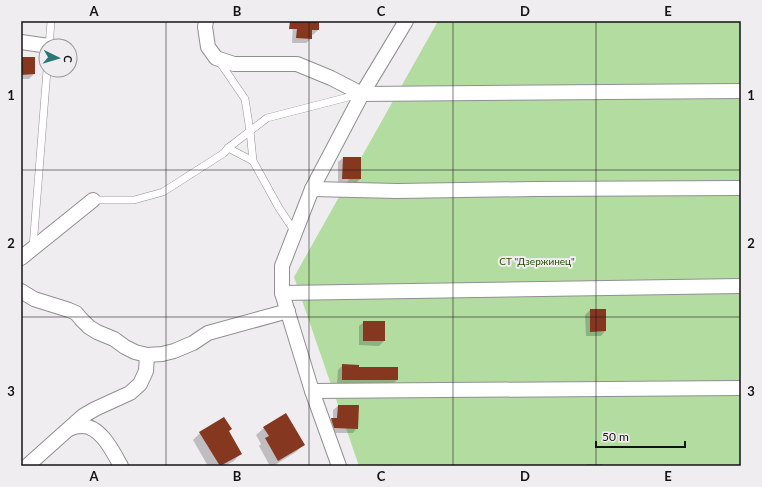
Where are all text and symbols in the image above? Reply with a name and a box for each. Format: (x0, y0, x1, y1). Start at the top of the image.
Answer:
text: A (88, 3, 99, 19)
text: B (233, 3, 242, 19)
text: C (377, 3, 386, 19)
text: D (520, 3, 530, 19)
text: E (664, 3, 672, 19)
north arrow (38, 38, 78, 78)
text: С (62, 55, 75, 64)
text: 1 (7, 87, 15, 103)
text: 1 (747, 87, 755, 103)
text: 2 (7, 235, 15, 251)
text: 2 (747, 235, 755, 251)
park label: СТ "Дзержинец" (499, 255, 575, 267)
text: 3 (7, 383, 15, 399)
text: 3 (747, 383, 755, 399)
scale bar (596, 423, 685, 449)
text: 50 m (602, 429, 629, 444)
text: A (88, 468, 99, 484)
text: B (233, 468, 242, 484)
text: C (377, 468, 386, 484)
text: D (520, 468, 530, 484)
text: E (664, 468, 672, 484)

